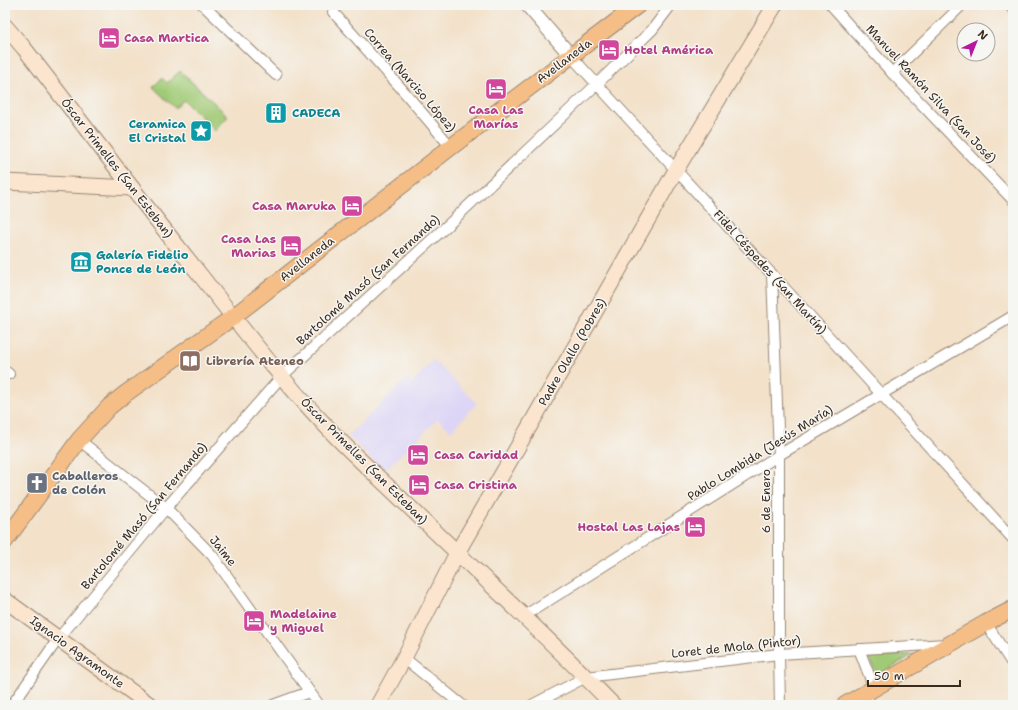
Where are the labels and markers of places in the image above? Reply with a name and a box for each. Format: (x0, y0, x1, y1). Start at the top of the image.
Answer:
hotel icon: Casa Martica (96, 25, 122, 51)
place label: Casa Martica (124, 30, 210, 46)
hotel icon: Hotel América (596, 37, 622, 63)
place label: Hotel América (624, 42, 714, 58)
hotel icon: Casa Las Marías (483, 76, 509, 102)
building icon: CADECA (263, 100, 289, 126)
place label: Casa Las Marías (468, 102, 524, 132)
place label: CADECA (292, 105, 340, 121)
place label: Ceramica El Cristal (129, 116, 187, 146)
place icon: Ceramica El Cristal (188, 118, 214, 144)
hotel icon: Casa Maruka (339, 193, 365, 219)
place label: Casa Maruka (252, 198, 337, 214)
place label: Casa Las Marias (221, 231, 276, 261)
hotel icon: Casa Las Marias (278, 233, 304, 259)
place label: Galería Fidelio Ponce de León (96, 247, 189, 277)
museum icon: Galería Fidelio Ponce de León (68, 249, 94, 275)
library icon: Librería Ateneo (177, 348, 203, 374)
place label: Librería Ateneo (206, 353, 304, 369)
hotel icon: Casa Caridad (405, 442, 431, 468)
place label: Casa Caridad (434, 447, 518, 463)
place label: Caballeros de Colón (52, 468, 118, 498)
church icon: Caballeros de Colón (24, 470, 50, 496)
hotel icon: Casa Cristina (406, 472, 432, 498)
place label: Casa Cristina (434, 477, 518, 493)
hotel icon: Hostal Las Lajas (682, 514, 708, 540)
place label: Hostal Las Lajas (577, 519, 680, 535)
place label: Madelaine y Miguel (270, 606, 337, 636)
hotel icon: Madelaine y Miguel (241, 608, 267, 634)

